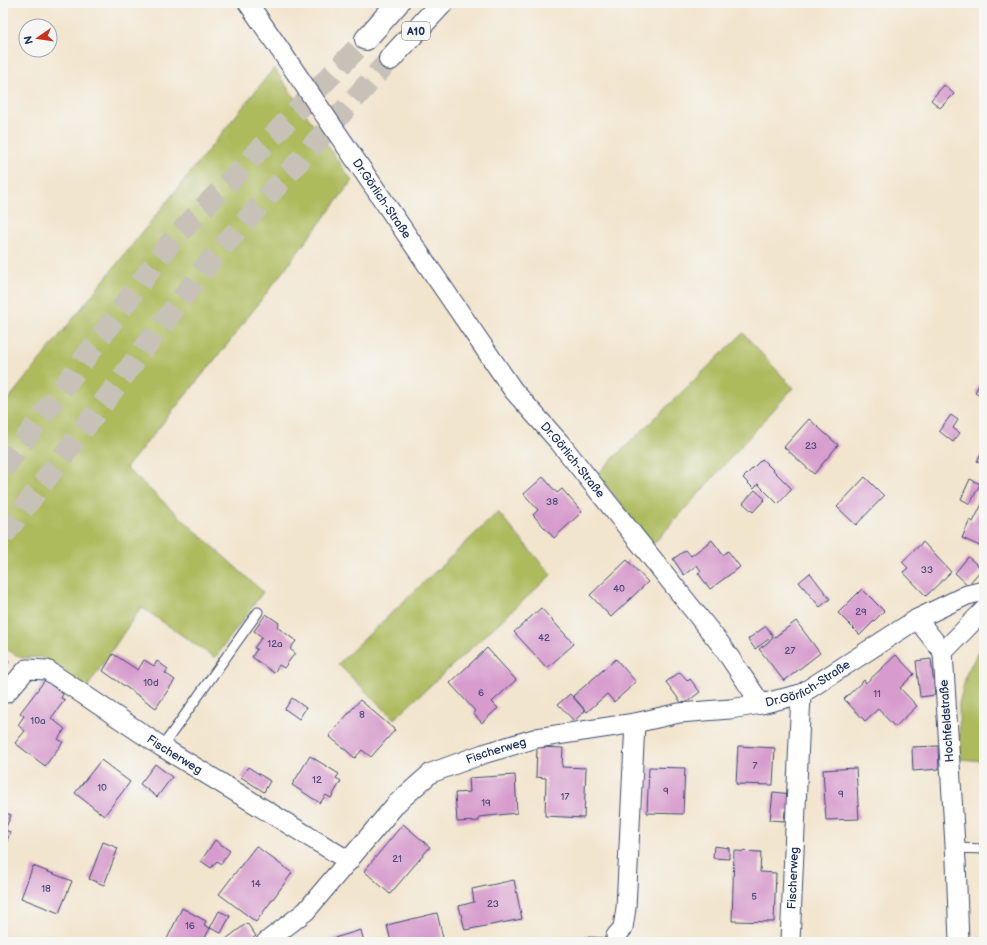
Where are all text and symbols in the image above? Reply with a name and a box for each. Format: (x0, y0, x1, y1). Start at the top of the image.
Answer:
north arrow (18, 18, 58, 58)
road number: A10 (402, 22, 430, 40)
text: N (21, 35, 36, 46)
street label: Dr.Görlich-Straße (349, 156, 415, 241)
street label: Dr.Görlich-Straße (537, 419, 608, 501)
house number: 23 (805, 440, 817, 452)
house number: 38 (546, 496, 558, 508)
house number: 33 (921, 564, 933, 576)
house number: 40 (613, 583, 625, 595)
house number: 29 (855, 606, 867, 618)
house number: 42 (538, 632, 550, 644)
house number: 12a (267, 638, 283, 650)
house number: 27 (785, 645, 795, 657)
street label: Dr.Görlich-Straße (764, 657, 853, 710)
house number: 10d (143, 677, 159, 689)
street label: Hochfeldstraße (937, 679, 957, 763)
house number: 6 (478, 687, 484, 699)
house number: 11 (873, 688, 881, 700)
house number: 8 (359, 709, 365, 721)
house number: 10a (30, 715, 46, 727)
street label: Fischerweg (144, 732, 205, 777)
street label: Fischerweg (464, 734, 528, 767)
house number: 7 (753, 760, 758, 772)
house number: 12 (312, 774, 322, 786)
house number: 10 (97, 782, 107, 794)
house number: 9 (663, 785, 669, 797)
house number: 9 (838, 788, 844, 800)
house number: 17 (561, 791, 569, 803)
house number: 19 (481, 797, 491, 809)
street label: Fischerweg (784, 846, 802, 910)
house number: 21 (392, 853, 402, 865)
house number: 14 (251, 878, 261, 890)
house number: 18 (41, 883, 51, 895)
house number: 5 (751, 891, 757, 903)
house number: 23 (487, 898, 499, 910)
house number: 16 (185, 920, 195, 932)

